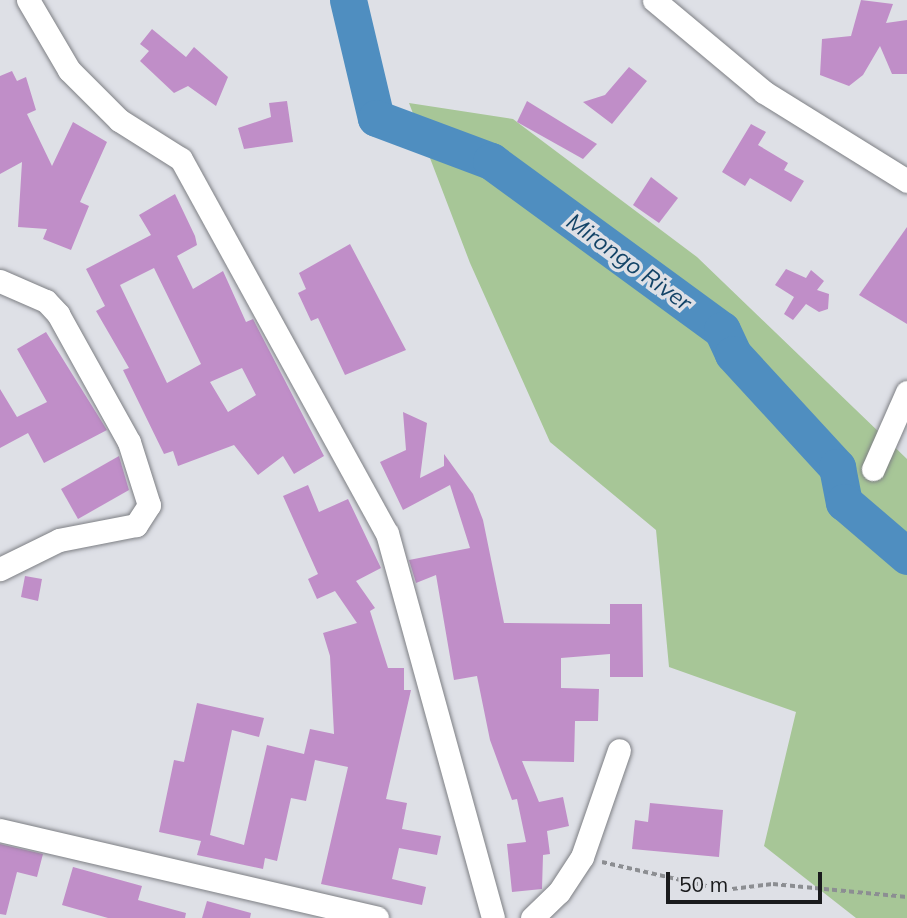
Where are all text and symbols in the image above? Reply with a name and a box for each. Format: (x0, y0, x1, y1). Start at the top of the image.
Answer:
water label: Mirongo River (561, 208, 697, 316)
scale bar (669, 858, 825, 902)
text: 50 m (679, 871, 728, 897)

